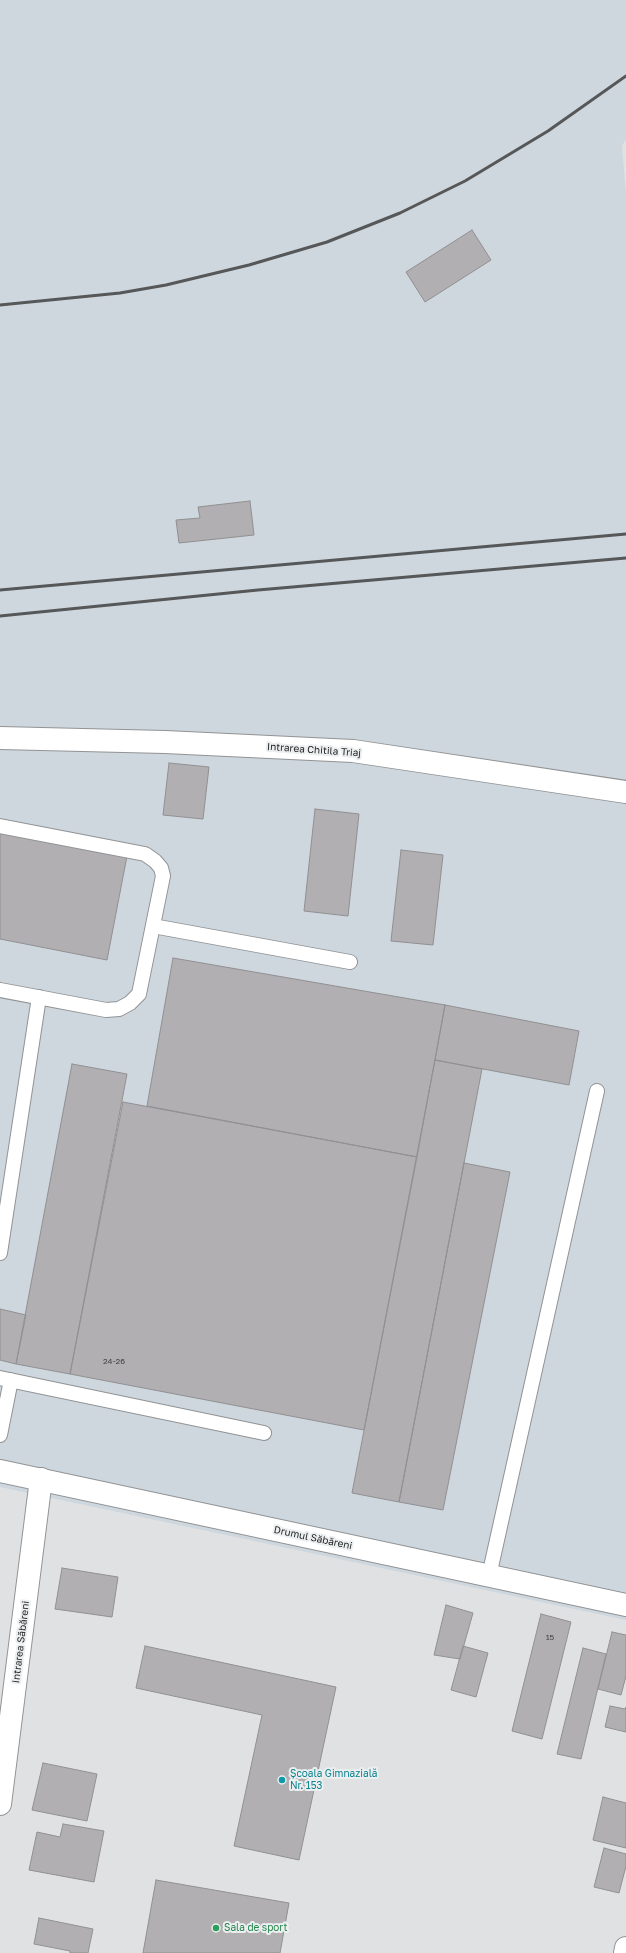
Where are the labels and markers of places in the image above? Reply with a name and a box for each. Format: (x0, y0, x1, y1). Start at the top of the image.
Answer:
place label: Școala Gimnazială Nr. 153 (290, 1768, 378, 1792)
marker: Școala Gimnazială Nr. 153 (277, 1775, 287, 1785)
place label: Sala de sport (224, 1922, 287, 1934)
marker: Sala de sport (211, 1923, 221, 1933)

